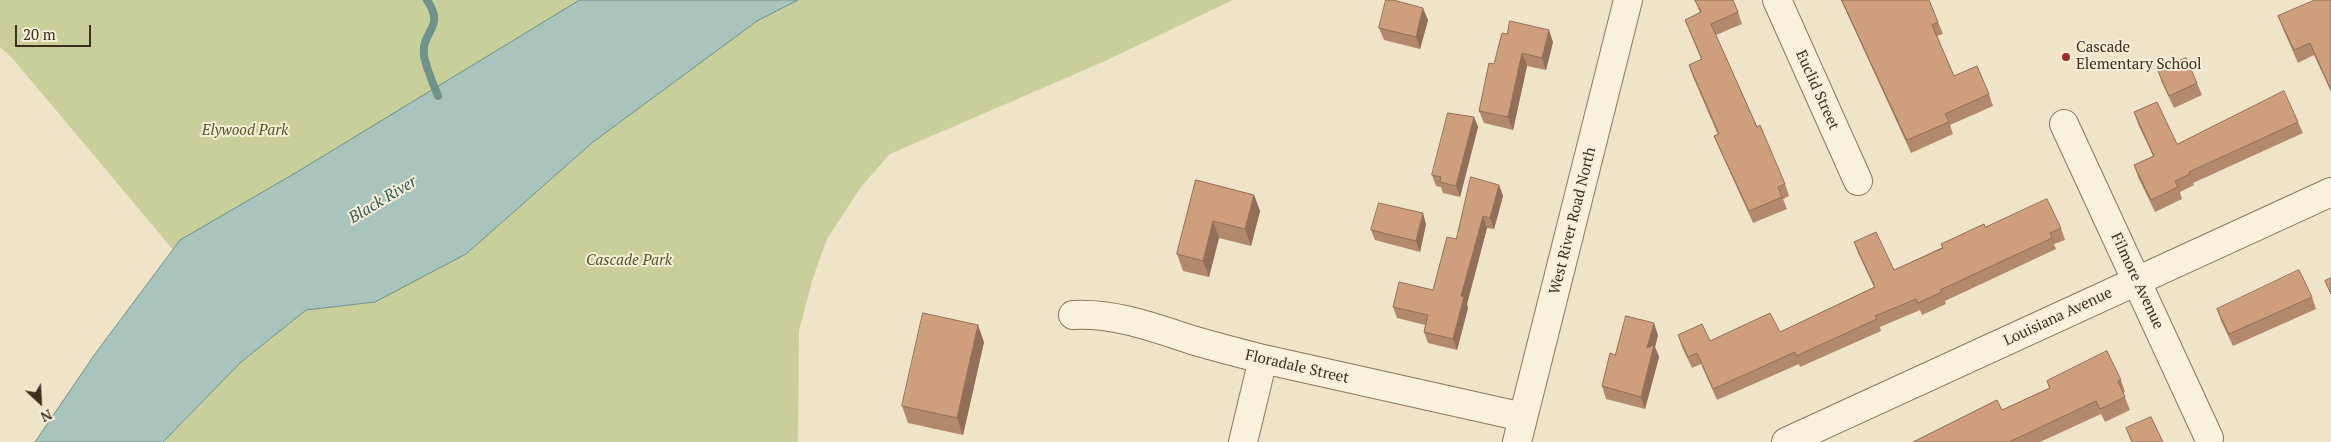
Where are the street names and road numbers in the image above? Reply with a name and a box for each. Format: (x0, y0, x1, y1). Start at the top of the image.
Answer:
street label: Euclid Street (1791, 47, 1843, 133)
street label: West River Road North (1546, 145, 1600, 297)
street label: Filmore Avenue (2107, 230, 2167, 332)
street label: Louisiana Avenue (2001, 284, 2115, 350)
street label: Floradale Street (1243, 346, 1351, 388)

